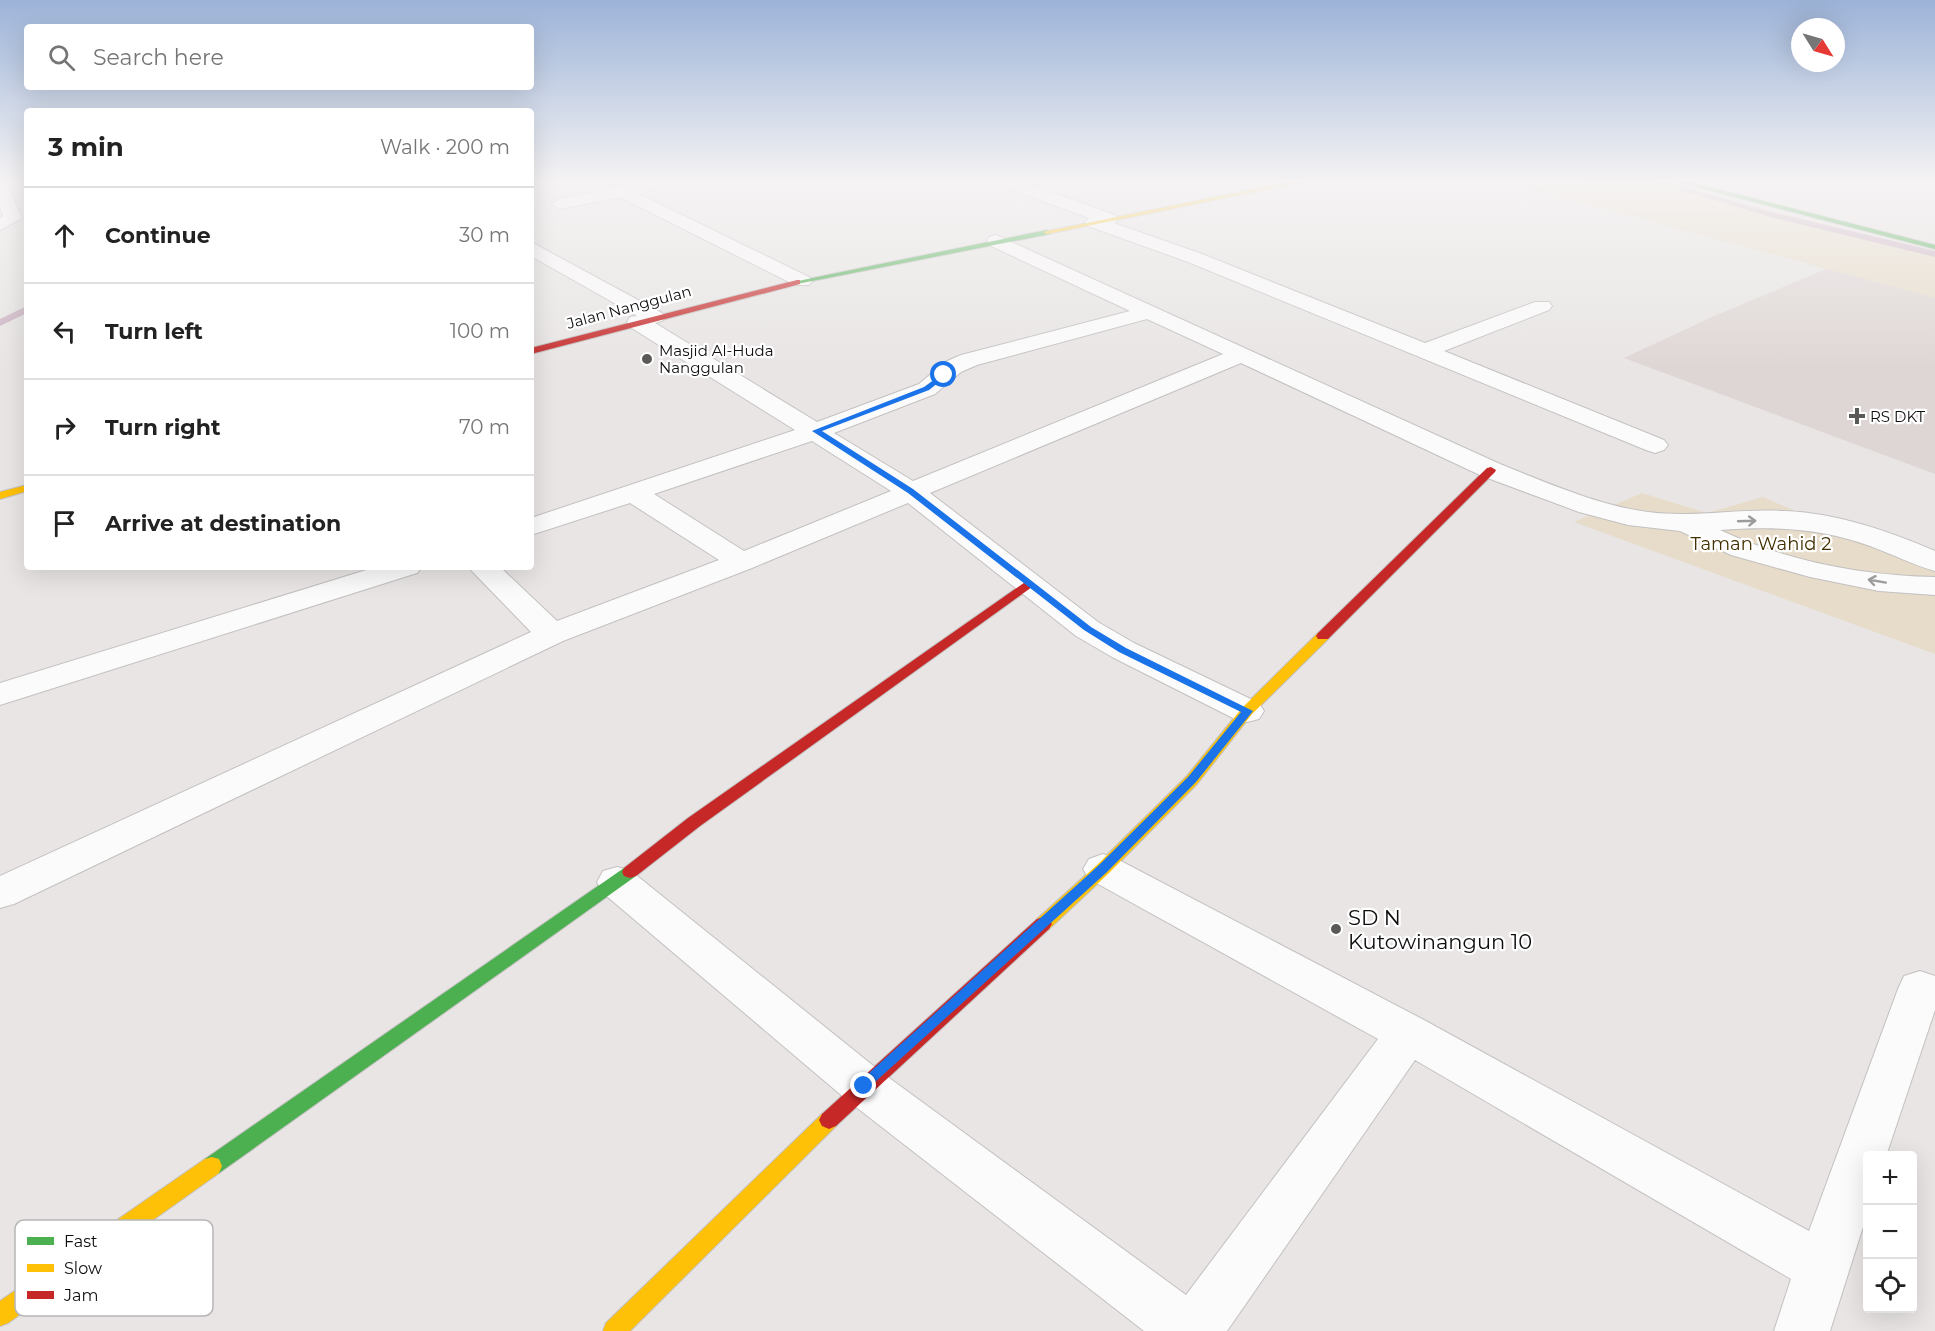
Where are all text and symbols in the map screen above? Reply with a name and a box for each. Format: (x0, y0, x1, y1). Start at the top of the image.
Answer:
north arrow (1791, 18, 1845, 72)
search box (24, 24, 534, 90)
icon: search (45, 41, 78, 74)
text: Search here (93, 44, 224, 71)
text: 3 min (48, 131, 124, 163)
text: Walk · 200 m (380, 135, 510, 159)
icon: ahead (48, 219, 81, 252)
text: Continue (105, 222, 211, 249)
text: 30 m (459, 223, 510, 247)
street label: Jalan Nanggulan (564, 281, 693, 333)
icon: left (48, 315, 81, 348)
text: Turn left (105, 318, 203, 345)
text: 100 m (450, 319, 510, 343)
place label: Masjid Al-Huda Nanggulan (659, 341, 774, 377)
marker: Masjid Al-Huda Nanggulan (640, 352, 654, 366)
route start (930, 361, 956, 387)
marker: RS DKT (1848, 407, 1866, 425)
place label: RS DKT (1870, 407, 1926, 426)
icon: right (48, 411, 81, 444)
text: Turn right (105, 414, 220, 441)
text: 70 m (459, 415, 510, 439)
icon: arrive (48, 507, 81, 540)
text: Arrive at destination (105, 510, 341, 537)
one-way arrow (1737, 515, 1757, 526)
park label: Taman Wahid 2 (1691, 533, 1831, 555)
one-way arrow (1868, 575, 1887, 586)
place label: SD N Kutowinangun 10 (1348, 905, 1532, 954)
marker: SD N Kutowinangun 10 (1329, 922, 1343, 936)
route end (850, 1072, 876, 1098)
map controls (1863, 1151, 1917, 1313)
button: + (1863, 1151, 1917, 1205)
button: − (1863, 1205, 1917, 1259)
legend (15, 1220, 213, 1316)
text: Fast (64, 1232, 98, 1251)
text: Slow (64, 1259, 102, 1278)
button: locate (1863, 1259, 1917, 1313)
text: Jam (63, 1286, 98, 1305)

